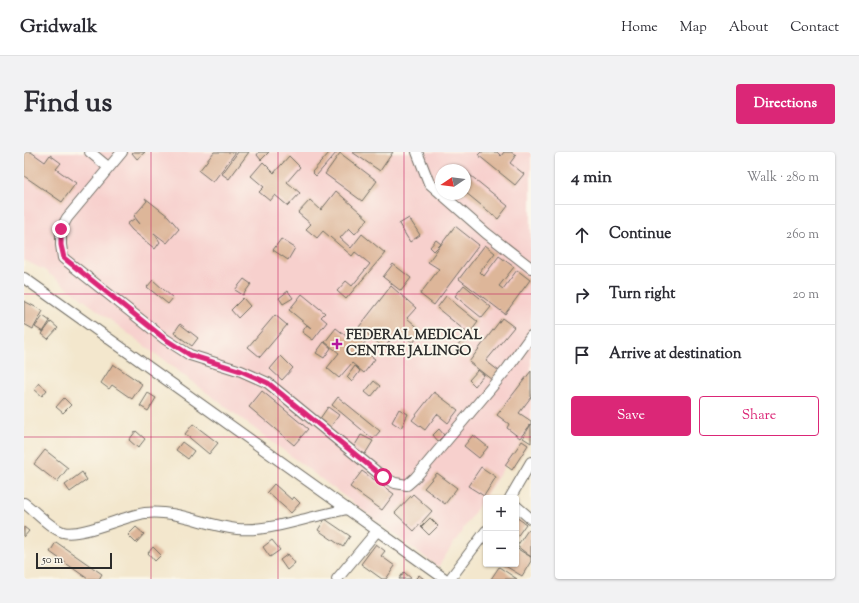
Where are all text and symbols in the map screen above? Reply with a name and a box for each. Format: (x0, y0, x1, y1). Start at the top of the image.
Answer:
text: Gridwalk (20, 14, 97, 41)
text: Home (621, 18, 658, 38)
text: Map (680, 18, 707, 38)
text: About (729, 18, 768, 38)
text: Contact (790, 18, 839, 38)
text: Find us (24, 84, 112, 124)
button: Directions (736, 84, 835, 124)
north arrow (435, 164, 471, 200)
text: 4 min (571, 166, 612, 190)
text: Walk · 280 m (747, 169, 819, 187)
route end (52, 220, 70, 238)
icon: ahead (571, 224, 593, 246)
text: Continue (609, 224, 671, 245)
text: 260 m (786, 226, 819, 244)
icon: right (571, 284, 593, 306)
text: Turn right (609, 284, 675, 305)
text: 20 m (793, 286, 819, 304)
place label: FEDERAL MEDICAL CENTRE JALINGO (346, 326, 483, 362)
marker: FEDERAL MEDICAL CENTRE JALINGO (331, 338, 343, 350)
icon: arrive (571, 344, 593, 366)
text: Arrive at destination (609, 344, 742, 365)
button: Save (571, 396, 691, 436)
button: Share (699, 396, 819, 436)
route start (374, 468, 392, 486)
map controls (483, 495, 519, 567)
button: + (483, 495, 519, 531)
button: − (483, 531, 519, 567)
scale bar (36, 551, 112, 570)
text: 50 m (42, 552, 63, 568)

